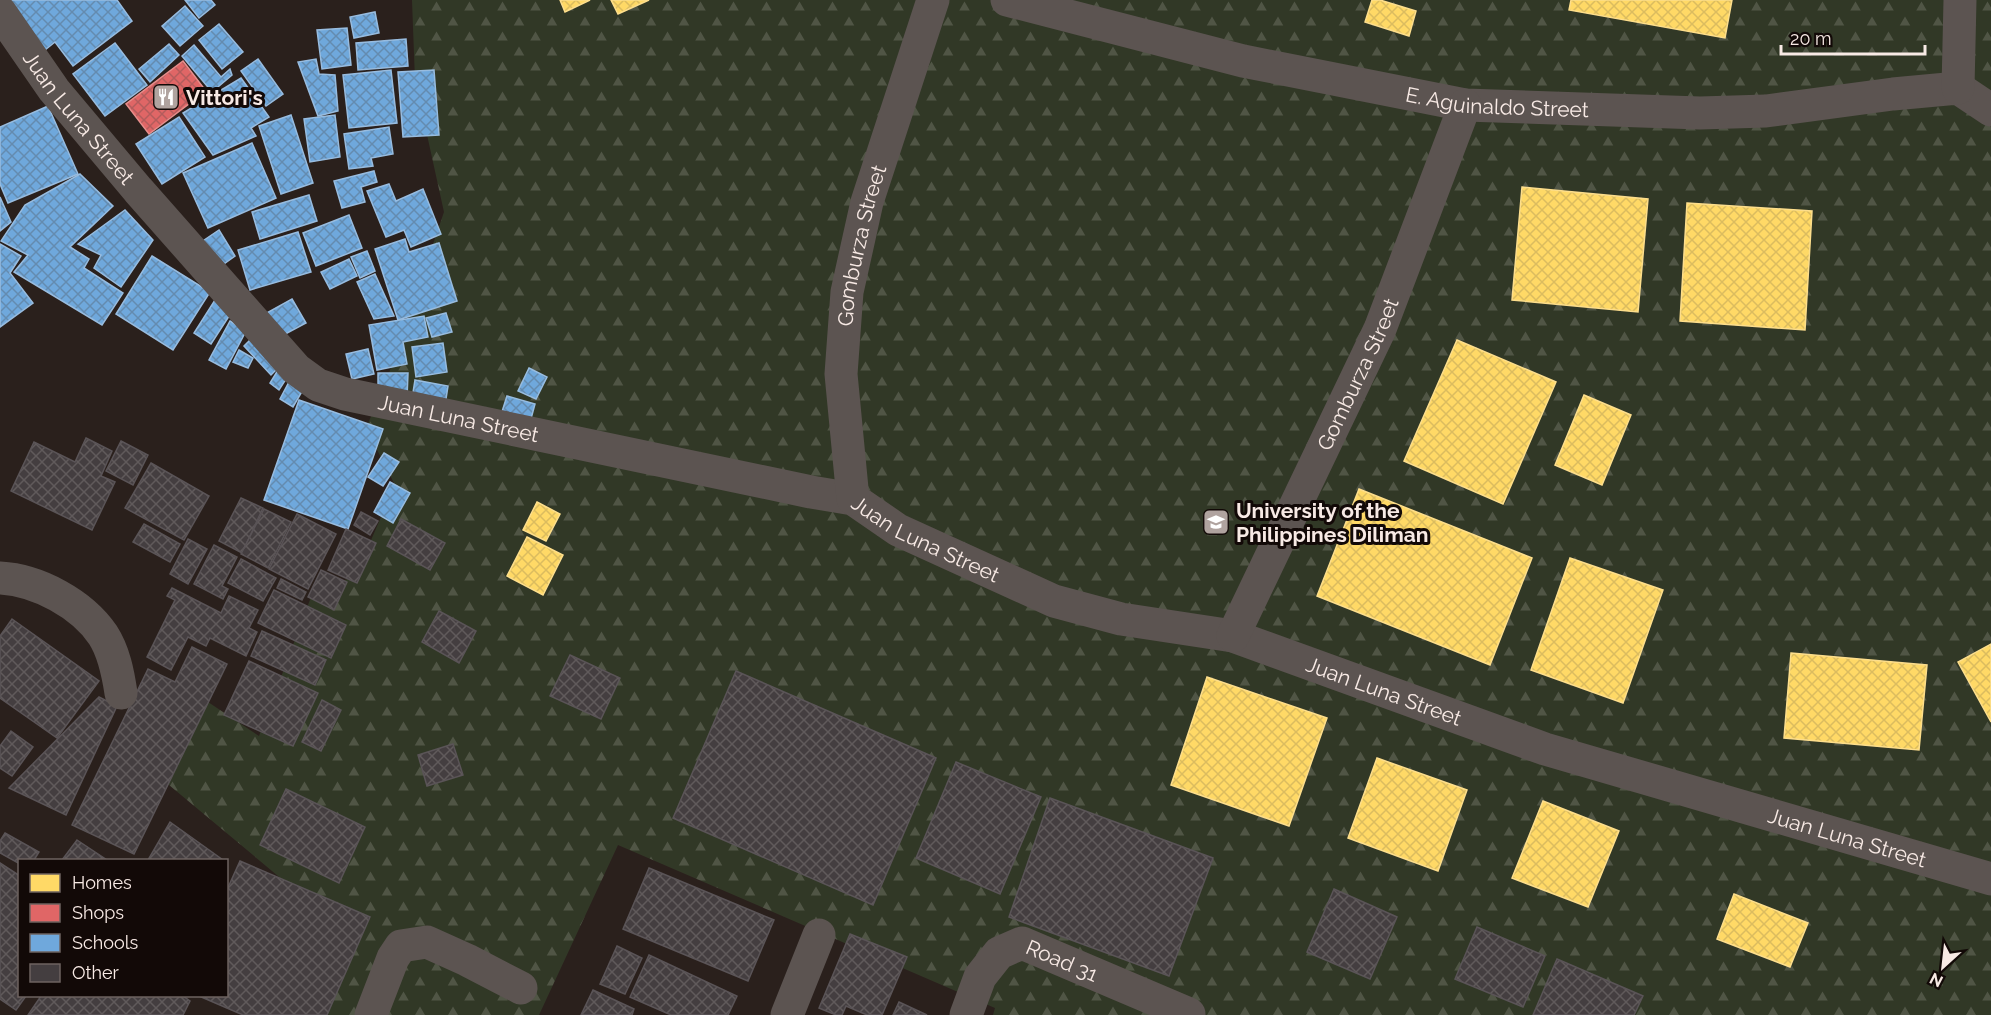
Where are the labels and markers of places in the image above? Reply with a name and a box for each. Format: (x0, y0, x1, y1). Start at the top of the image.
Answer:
restaurant icon: Vittori's (151, 82, 181, 112)
place label: Vittori's (186, 85, 263, 110)
place label: University of the Philippines Diliman (1236, 498, 1428, 547)
school or university icon: University of the Philippines Diliman (1201, 507, 1231, 537)

